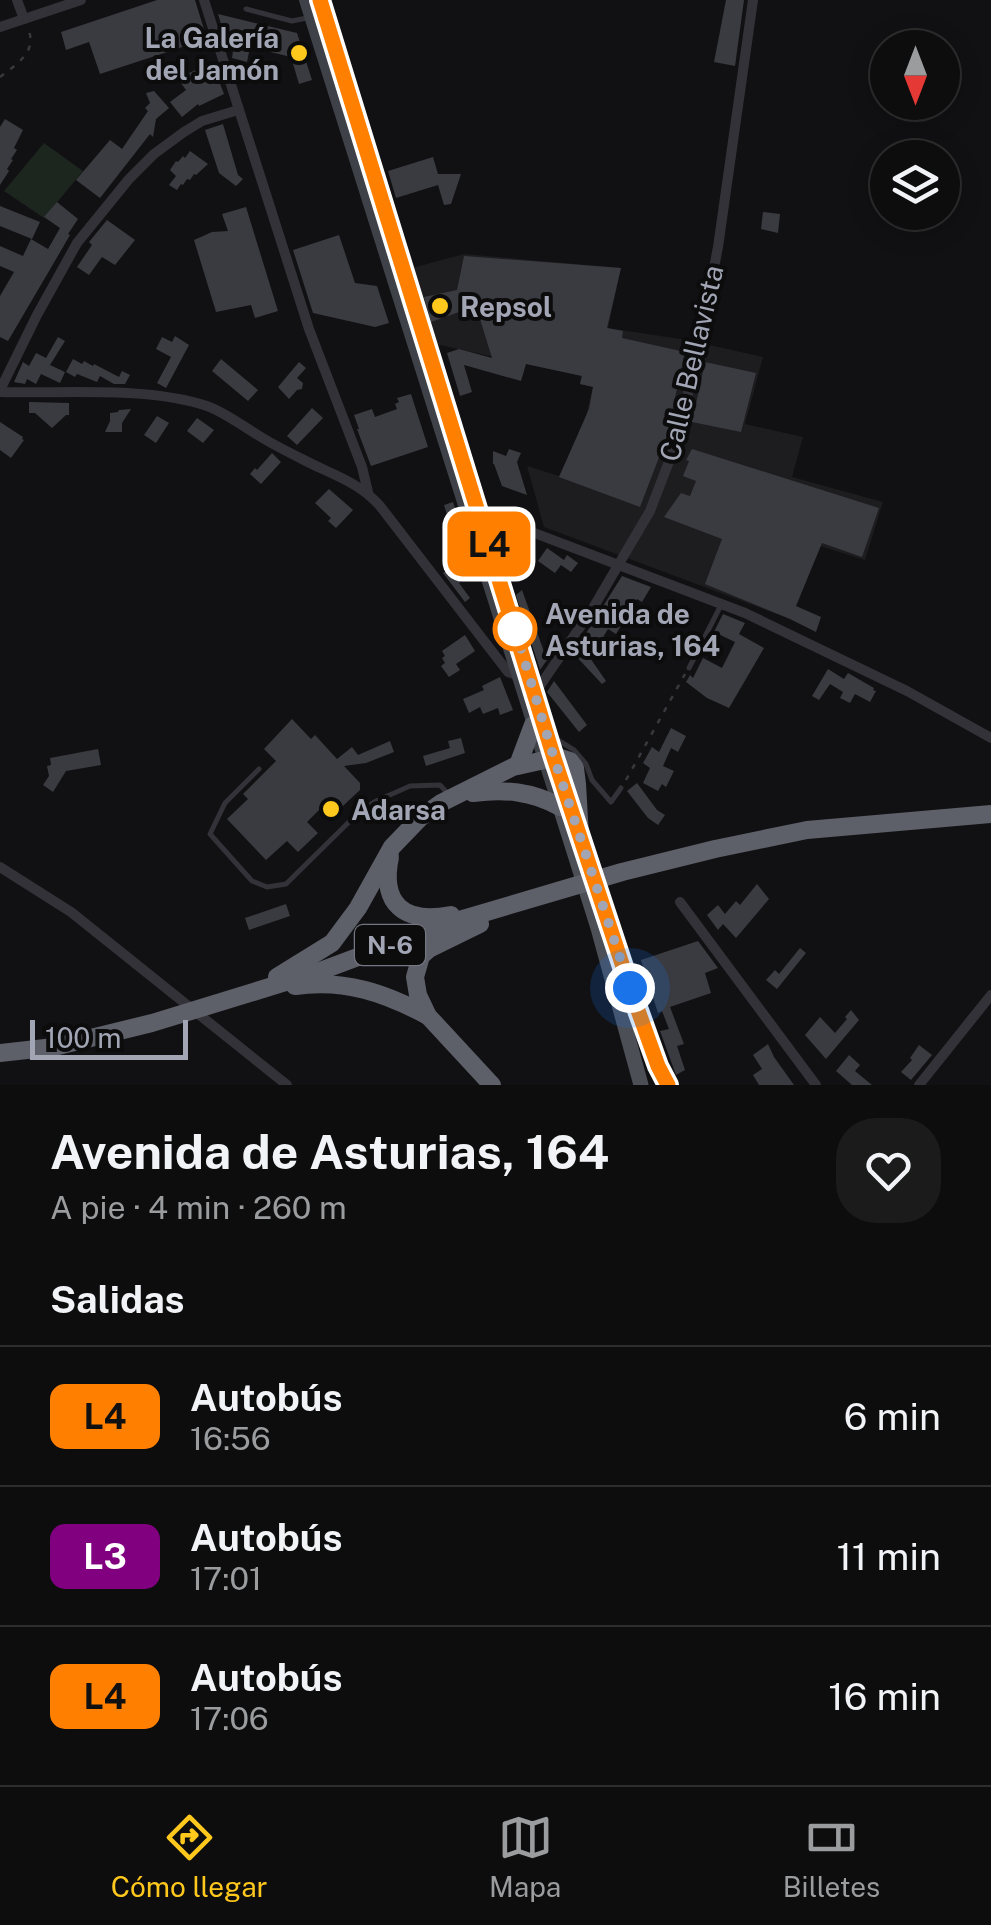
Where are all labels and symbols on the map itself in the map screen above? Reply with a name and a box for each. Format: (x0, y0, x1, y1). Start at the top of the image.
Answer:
place label: La Galería del Jamón (144, 21, 279, 86)
north arrow (870, 30, 960, 120)
marker: La Galería del Jamón (288, 42, 310, 64)
street label: Calle Bellavista (652, 262, 730, 464)
place label: Repsol (460, 290, 552, 323)
marker: Repsol (429, 295, 451, 317)
line badge: L4 (444, 512, 534, 576)
place label: Avenida de Asturias, 164 (545, 597, 720, 662)
marker: Avenida de Asturias, 164 (494, 608, 536, 650)
place label: Adarsa (351, 793, 446, 826)
marker: Adarsa (320, 798, 342, 820)
road number: N-6 (355, 925, 425, 965)
your location (605, 963, 655, 1013)
scale bar (30, 1015, 188, 1060)

